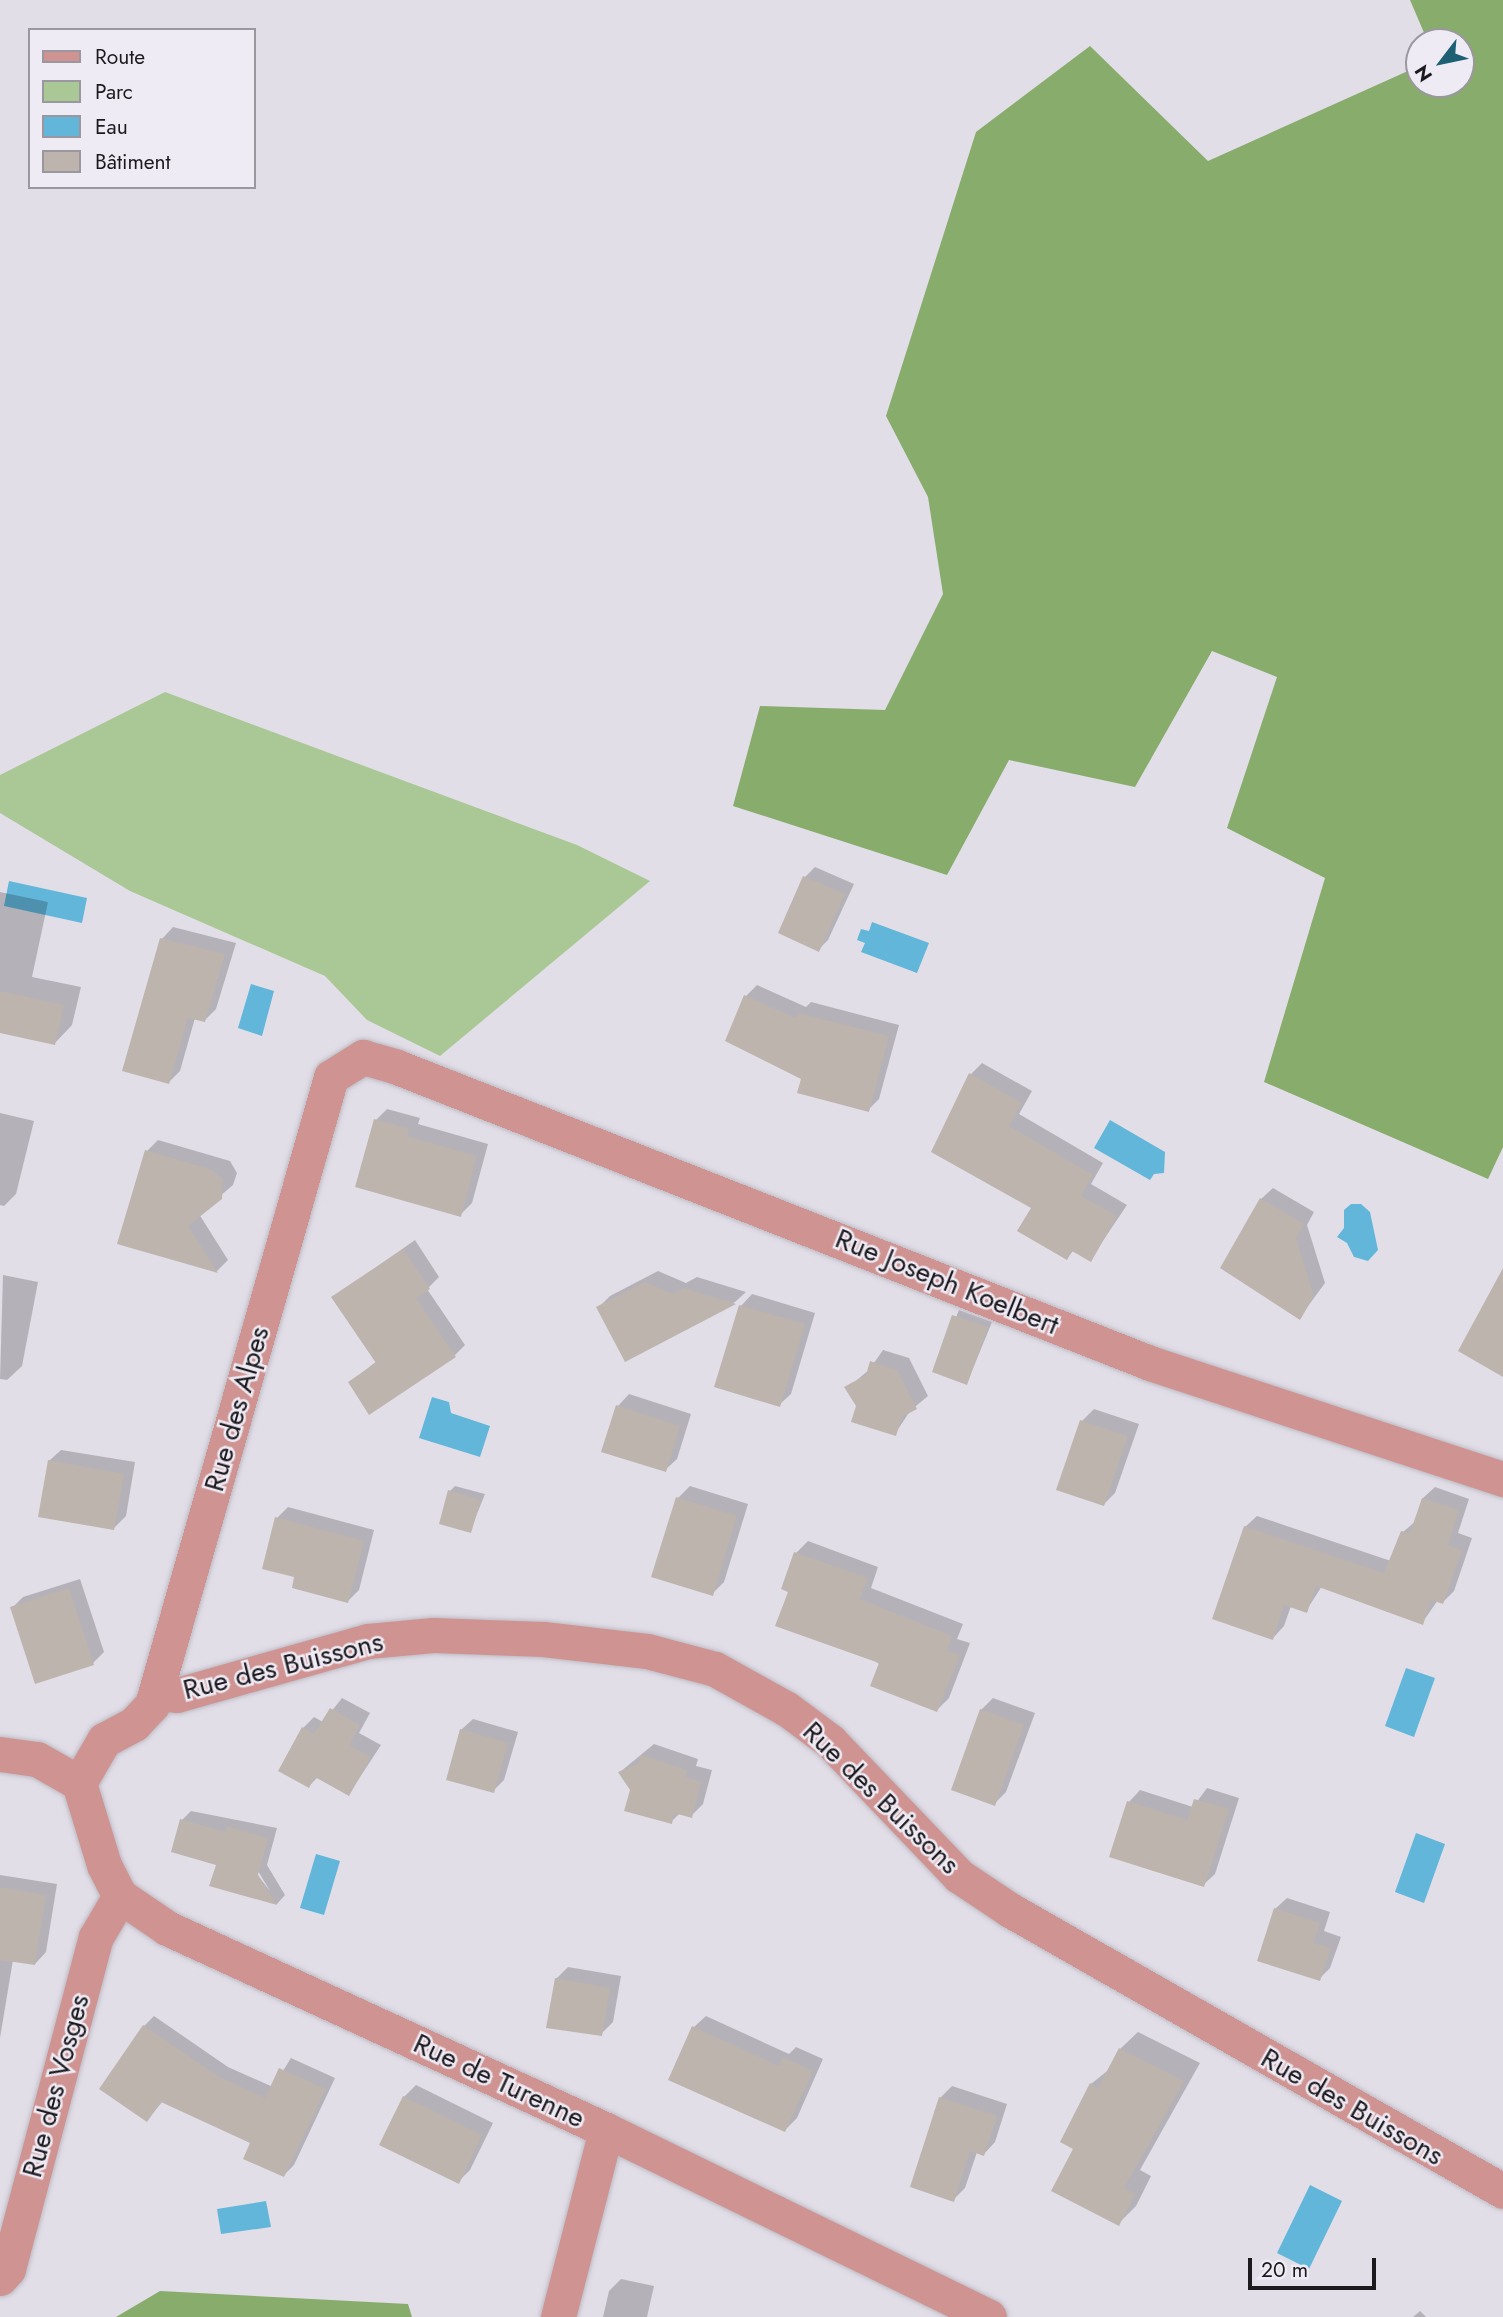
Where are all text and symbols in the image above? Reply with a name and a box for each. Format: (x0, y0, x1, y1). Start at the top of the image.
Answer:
legend (28, 28, 256, 189)
north arrow (1405, 28, 1475, 98)
text: Route (95, 42, 145, 72)
text: N (1408, 60, 1439, 87)
text: Parc (95, 77, 133, 107)
text: Eau (95, 112, 128, 142)
text: Bâtiment (95, 147, 171, 177)
street label: Rue Joseph Koelbert (830, 1222, 1064, 1342)
street label: Rue des Alpes (197, 1323, 277, 1495)
street label: Rue des Buissons (180, 1625, 386, 1707)
street label: Rue des Buissons (796, 1715, 966, 1881)
street label: Rue des Vosges (15, 1991, 97, 2181)
street label: Rue de Turenne (408, 2027, 590, 2135)
street label: Rue des Buissons (1255, 2041, 1449, 2173)
scale bar (1251, 2244, 1379, 2288)
text: 20 m (1261, 2255, 1308, 2285)

